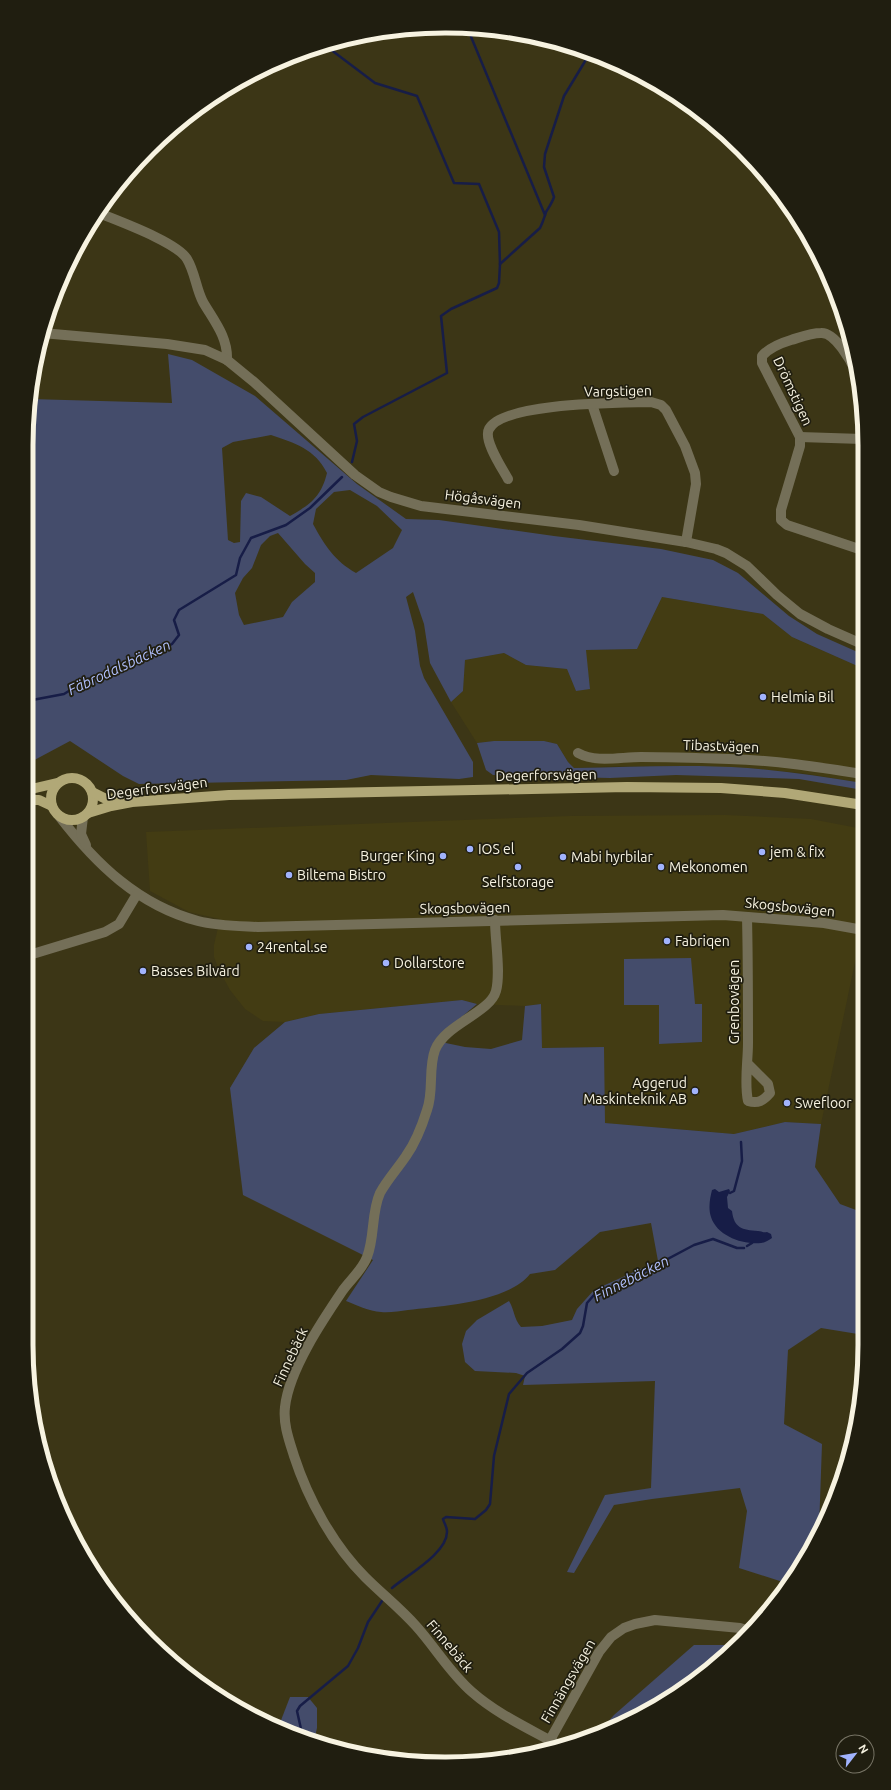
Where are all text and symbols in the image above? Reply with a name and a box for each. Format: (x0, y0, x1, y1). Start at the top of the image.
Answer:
street label: Drömstigen (770, 354, 816, 428)
street label: Vargstigen (584, 382, 652, 400)
street label: Högåsvägen (444, 486, 522, 512)
water label: Fäbrodalsbäcken (65, 636, 173, 698)
place label: Helmia Bil (771, 689, 834, 705)
marker: Helmia Bil (758, 692, 768, 702)
street label: Tibastvägen (683, 737, 759, 755)
street label: Degerforsvägen (495, 766, 597, 784)
street label: Degerforsvägen (106, 774, 208, 802)
place label: IOS el (478, 841, 515, 857)
marker: IOS el (465, 844, 475, 854)
place label: jem & fix (769, 844, 825, 860)
marker: jem & fix (757, 847, 767, 857)
place label: Burger King (360, 848, 435, 864)
place label: Mabi hyrbilar (571, 849, 654, 865)
marker: Burger King (438, 851, 448, 861)
marker: Mabi hyrbilar (558, 852, 568, 862)
place label: Mekonomen (669, 859, 748, 875)
marker: Selfstorage (513, 862, 523, 872)
marker: Mekonomen (656, 862, 666, 872)
place label: Biltema Bistro (297, 867, 386, 883)
marker: Biltema Bistro (284, 870, 294, 880)
place label: Selfstorage (482, 874, 554, 890)
street label: Skogsbovägen (744, 894, 836, 920)
street label: Skogsbovägen (420, 899, 510, 917)
place label: Fabriqen (675, 933, 730, 949)
marker: Fabriqen (662, 936, 672, 946)
place label: 24rental.se (257, 939, 327, 955)
marker: 24rental.se (244, 942, 254, 952)
place label: Dollarstore (394, 955, 465, 971)
marker: Dollarstore (381, 958, 391, 968)
street label: Grenbovägen (726, 960, 742, 1044)
place label: Basses Bilvård (151, 963, 240, 979)
marker: Basses Bilvård (138, 966, 148, 976)
place label: Aggerud Maskinteknik AB (583, 1075, 687, 1107)
marker: Aggerud Maskinteknik AB (690, 1086, 700, 1096)
place label: Swefloor (795, 1095, 852, 1111)
marker: Swefloor (782, 1098, 792, 1108)
water label: Finnebäcken (590, 1252, 672, 1304)
street label: Finnebäck (269, 1325, 311, 1389)
street label: Finnebäck (423, 1617, 477, 1675)
street label: Finnängsvägen (538, 1636, 598, 1726)
north arrow (835, 1734, 875, 1774)
text: N (856, 1742, 871, 1755)

